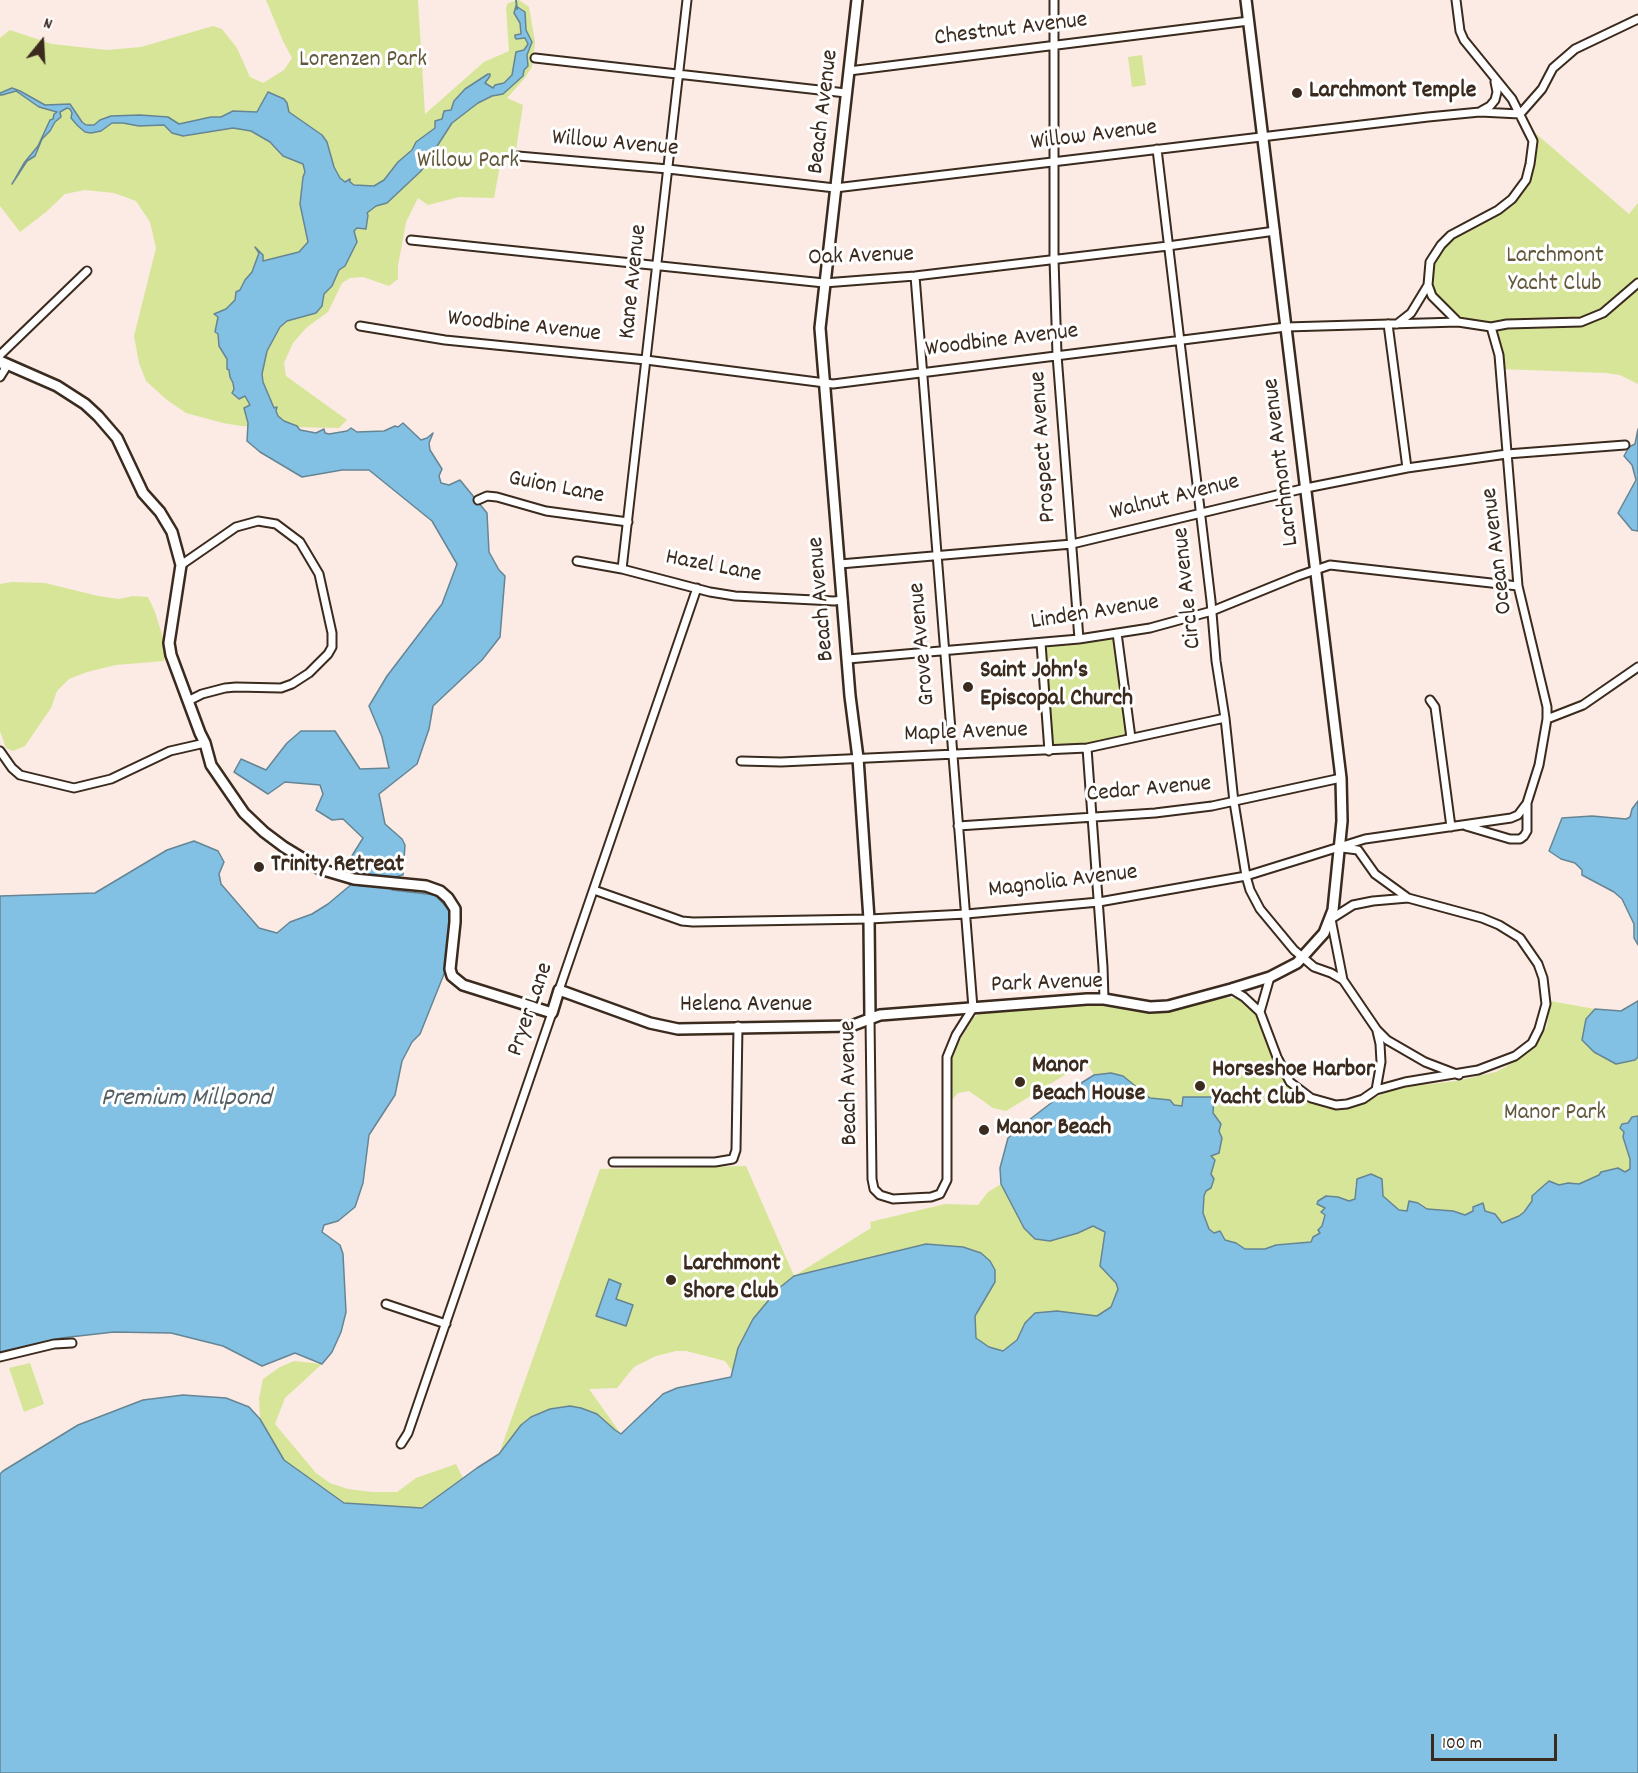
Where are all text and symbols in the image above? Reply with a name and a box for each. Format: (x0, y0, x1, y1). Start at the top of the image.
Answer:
street label: Chestnut Avenue (933, 7, 1089, 55)
north arrow (12, 12, 72, 72)
text: N (40, 12, 55, 37)
park label: Lorenzen Park (299, 48, 427, 76)
street label: Beach Avenue (803, 48, 847, 176)
place label: Larchmont Temple (1309, 79, 1476, 107)
marker: Larchmont Temple (1290, 86, 1304, 100)
street label: Willow Avenue (1029, 115, 1159, 159)
street label: Willow Avenue (551, 125, 679, 165)
park label: Willow Park (417, 149, 519, 177)
street label: Kane Avenue (615, 223, 655, 341)
street label: Oak Avenue (808, 242, 914, 274)
park label: Larchmont Yacht Club (1506, 244, 1604, 300)
street label: Woodbine Avenue (446, 306, 602, 350)
street label: Woodbine Avenue (924, 318, 1080, 366)
street label: Prospect Avenue (1025, 370, 1065, 524)
street label: Larchmont Avenue (1258, 376, 1308, 548)
street label: Guion Lane (506, 466, 606, 512)
street label: Walnut Avenue (1107, 469, 1243, 529)
street label: Ocean Avenue (1477, 486, 1521, 616)
street label: Circle Avenue (1168, 526, 1210, 650)
street label: Beach Avenue (803, 535, 843, 663)
street label: Hazel Lane (663, 545, 763, 591)
street label: Grove Avenue (904, 581, 944, 707)
street label: Linden Avenue (1029, 590, 1161, 638)
place label: Saint John's Episcopal Church (980, 659, 1133, 715)
marker: Saint John's Episcopal Church (961, 680, 975, 694)
street label: Maple Avenue (904, 717, 1028, 751)
street label: Cedar Avenue (1085, 771, 1213, 811)
place label: Trinity Retreat (271, 853, 404, 881)
marker: Trinity Retreat (252, 860, 266, 874)
street label: Magnolia Avenue (987, 860, 1139, 906)
street label: Pryer Lane (503, 959, 561, 1061)
street label: Park Avenue (991, 969, 1103, 1001)
street label: Helena Avenue (680, 993, 812, 1021)
street label: Beach Avenue (836, 1020, 866, 1146)
place label: Manor Beach House (1032, 1054, 1145, 1110)
place label: Horseshoe Harbor Yacht Club (1212, 1058, 1375, 1114)
marker: Manor Beach House (1013, 1075, 1027, 1089)
marker: Horseshoe Harbor Yacht Club (1193, 1079, 1207, 1093)
water label: Premium Millpond (101, 1084, 271, 1116)
park label: Manor Park (1504, 1101, 1606, 1129)
place label: Manor Beach (996, 1116, 1111, 1144)
marker: Manor Beach (977, 1123, 991, 1137)
place label: Larchmont Shore Club (683, 1252, 781, 1308)
marker: Larchmont Shore Club (664, 1273, 678, 1287)
scale bar (1434, 1722, 1560, 1760)
text: 100 m (1442, 1732, 1482, 1757)

